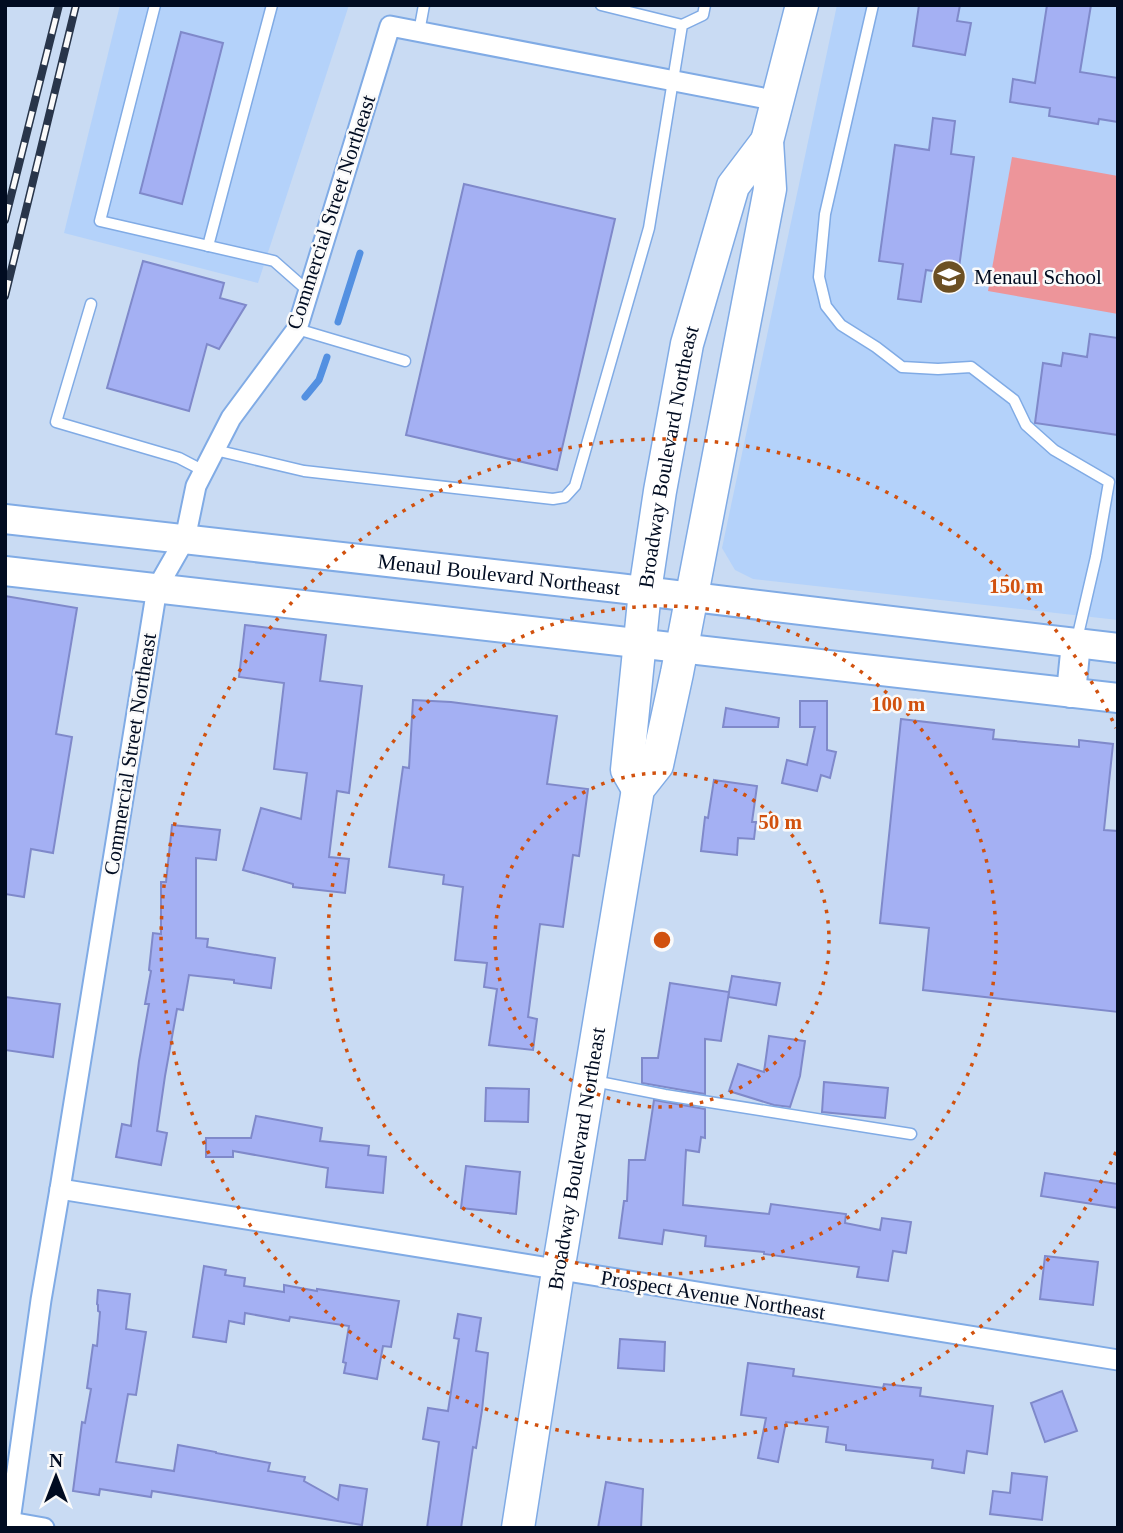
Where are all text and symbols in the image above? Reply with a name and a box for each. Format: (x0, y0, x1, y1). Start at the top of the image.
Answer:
street label: Commercial Street Northeast (282, 92, 380, 332)
school or university icon: Menaul School (930, 258, 968, 296)
place label: Menaul School (974, 265, 1102, 289)
street label: Broadway Boulevard Northeast (634, 323, 704, 590)
street label: Menaul Boulevard Northeast (376, 549, 622, 600)
text: 150 m (989, 574, 1044, 598)
street label: Commercial Street Northeast (99, 631, 161, 877)
text: 100 m (871, 692, 926, 716)
text: 50 m (758, 810, 802, 834)
centre of rings (650, 928, 674, 952)
street label: Broadway Boulevard Northeast (543, 1025, 610, 1292)
street label: Prospect Avenue Northeast (599, 1265, 827, 1325)
north arrow (21, 1442, 91, 1512)
text: N (49, 1450, 63, 1471)

